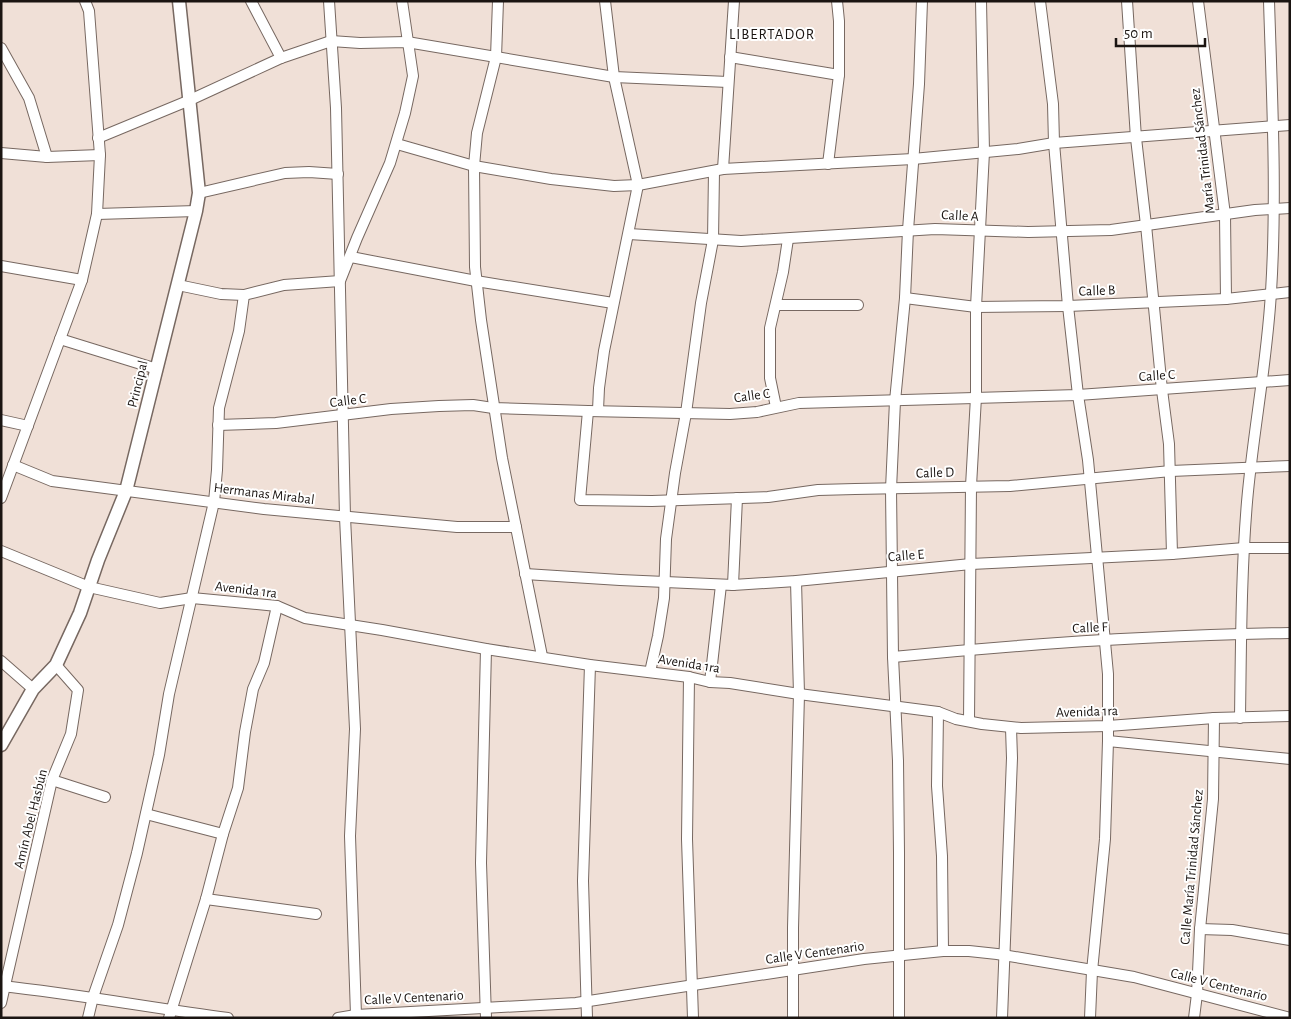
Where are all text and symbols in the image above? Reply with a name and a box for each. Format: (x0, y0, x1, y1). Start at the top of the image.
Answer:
scale bar (1116, 15, 1205, 47)
text: 50 m (1124, 26, 1153, 41)
district label: LIBERTADOR (729, 27, 815, 42)
street label: María Trinidad Sánchez (1188, 87, 1218, 215)
street label: Calle A (941, 208, 979, 224)
street label: Calle B (1078, 283, 1116, 299)
street label: Principal (125, 359, 151, 409)
street label: Calle C (1138, 368, 1176, 384)
street label: Calle C (733, 387, 771, 405)
street label: Calle C (329, 392, 367, 410)
street label: Calle D (916, 465, 954, 481)
street label: Hermanas Mirabal (213, 481, 315, 507)
street label: Calle E (887, 547, 925, 565)
street label: Avenida 1ra (214, 579, 278, 601)
street label: Calle F (1072, 620, 1109, 636)
street label: Avenida 1ra (657, 652, 721, 676)
street label: Avenida 1ra (1056, 704, 1119, 720)
street label: Amín Abel Hasbún (12, 768, 50, 870)
street label: Calle María Trinidad Sánchez (1178, 789, 1206, 945)
street label: Calle V Centenario (765, 939, 865, 967)
street label: Calle V Centenario (1169, 966, 1269, 1004)
street label: Calle V Centenario (364, 988, 464, 1008)

